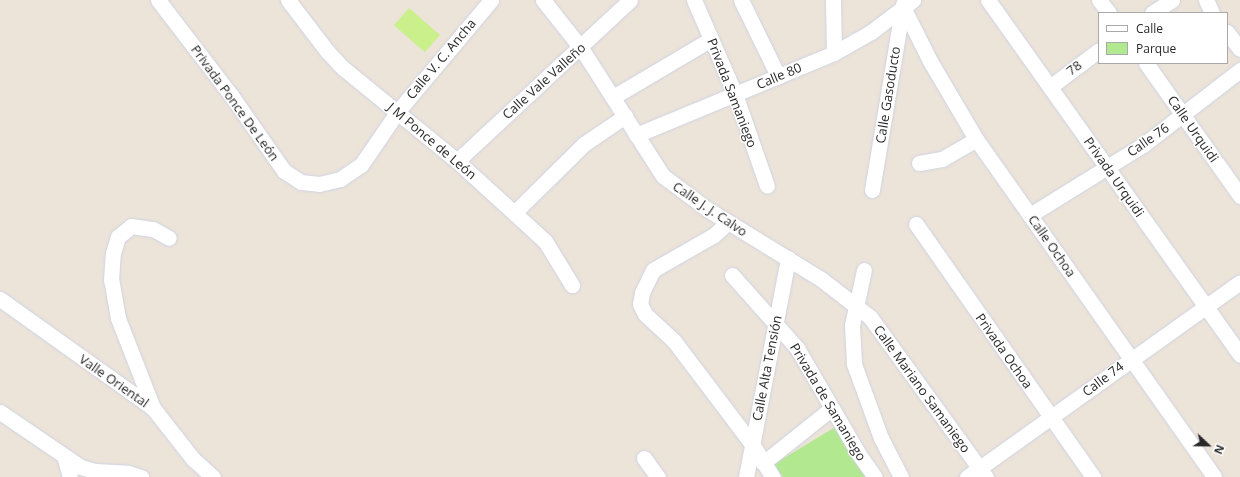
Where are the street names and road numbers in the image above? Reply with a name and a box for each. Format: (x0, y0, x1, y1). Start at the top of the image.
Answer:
street label: Calle V. C. Ancha (403, 16, 479, 102)
street label: Privada Samaniego (704, 36, 760, 150)
street label: Calle Vale Valleño (499, 40, 589, 122)
street label: Privada Ponce De León (188, 42, 282, 164)
street label: Calle Gasoducto (873, 45, 903, 145)
street label: 78 (1063, 57, 1085, 79)
street label: Calle 80 (754, 60, 804, 92)
street label: Calle Urquidi (1164, 93, 1222, 165)
street label: J M Ponce de León (384, 99, 480, 183)
street label: Calle 76 (1124, 120, 1172, 160)
street label: Privada Urquidi (1081, 134, 1147, 220)
street label: Calle J. J. Calvo (670, 178, 750, 240)
street label: Calle Ochoa (1025, 212, 1079, 280)
street label: Privada Ochoa (972, 310, 1036, 392)
street label: Calle Alta Tensión (749, 314, 785, 422)
street label: Calle Mariano Samaniego (871, 322, 973, 456)
street label: Privada de Samaniego (787, 340, 869, 464)
street label: Valle Oriental (76, 351, 152, 411)
street label: Calle 74 (1079, 358, 1127, 400)

